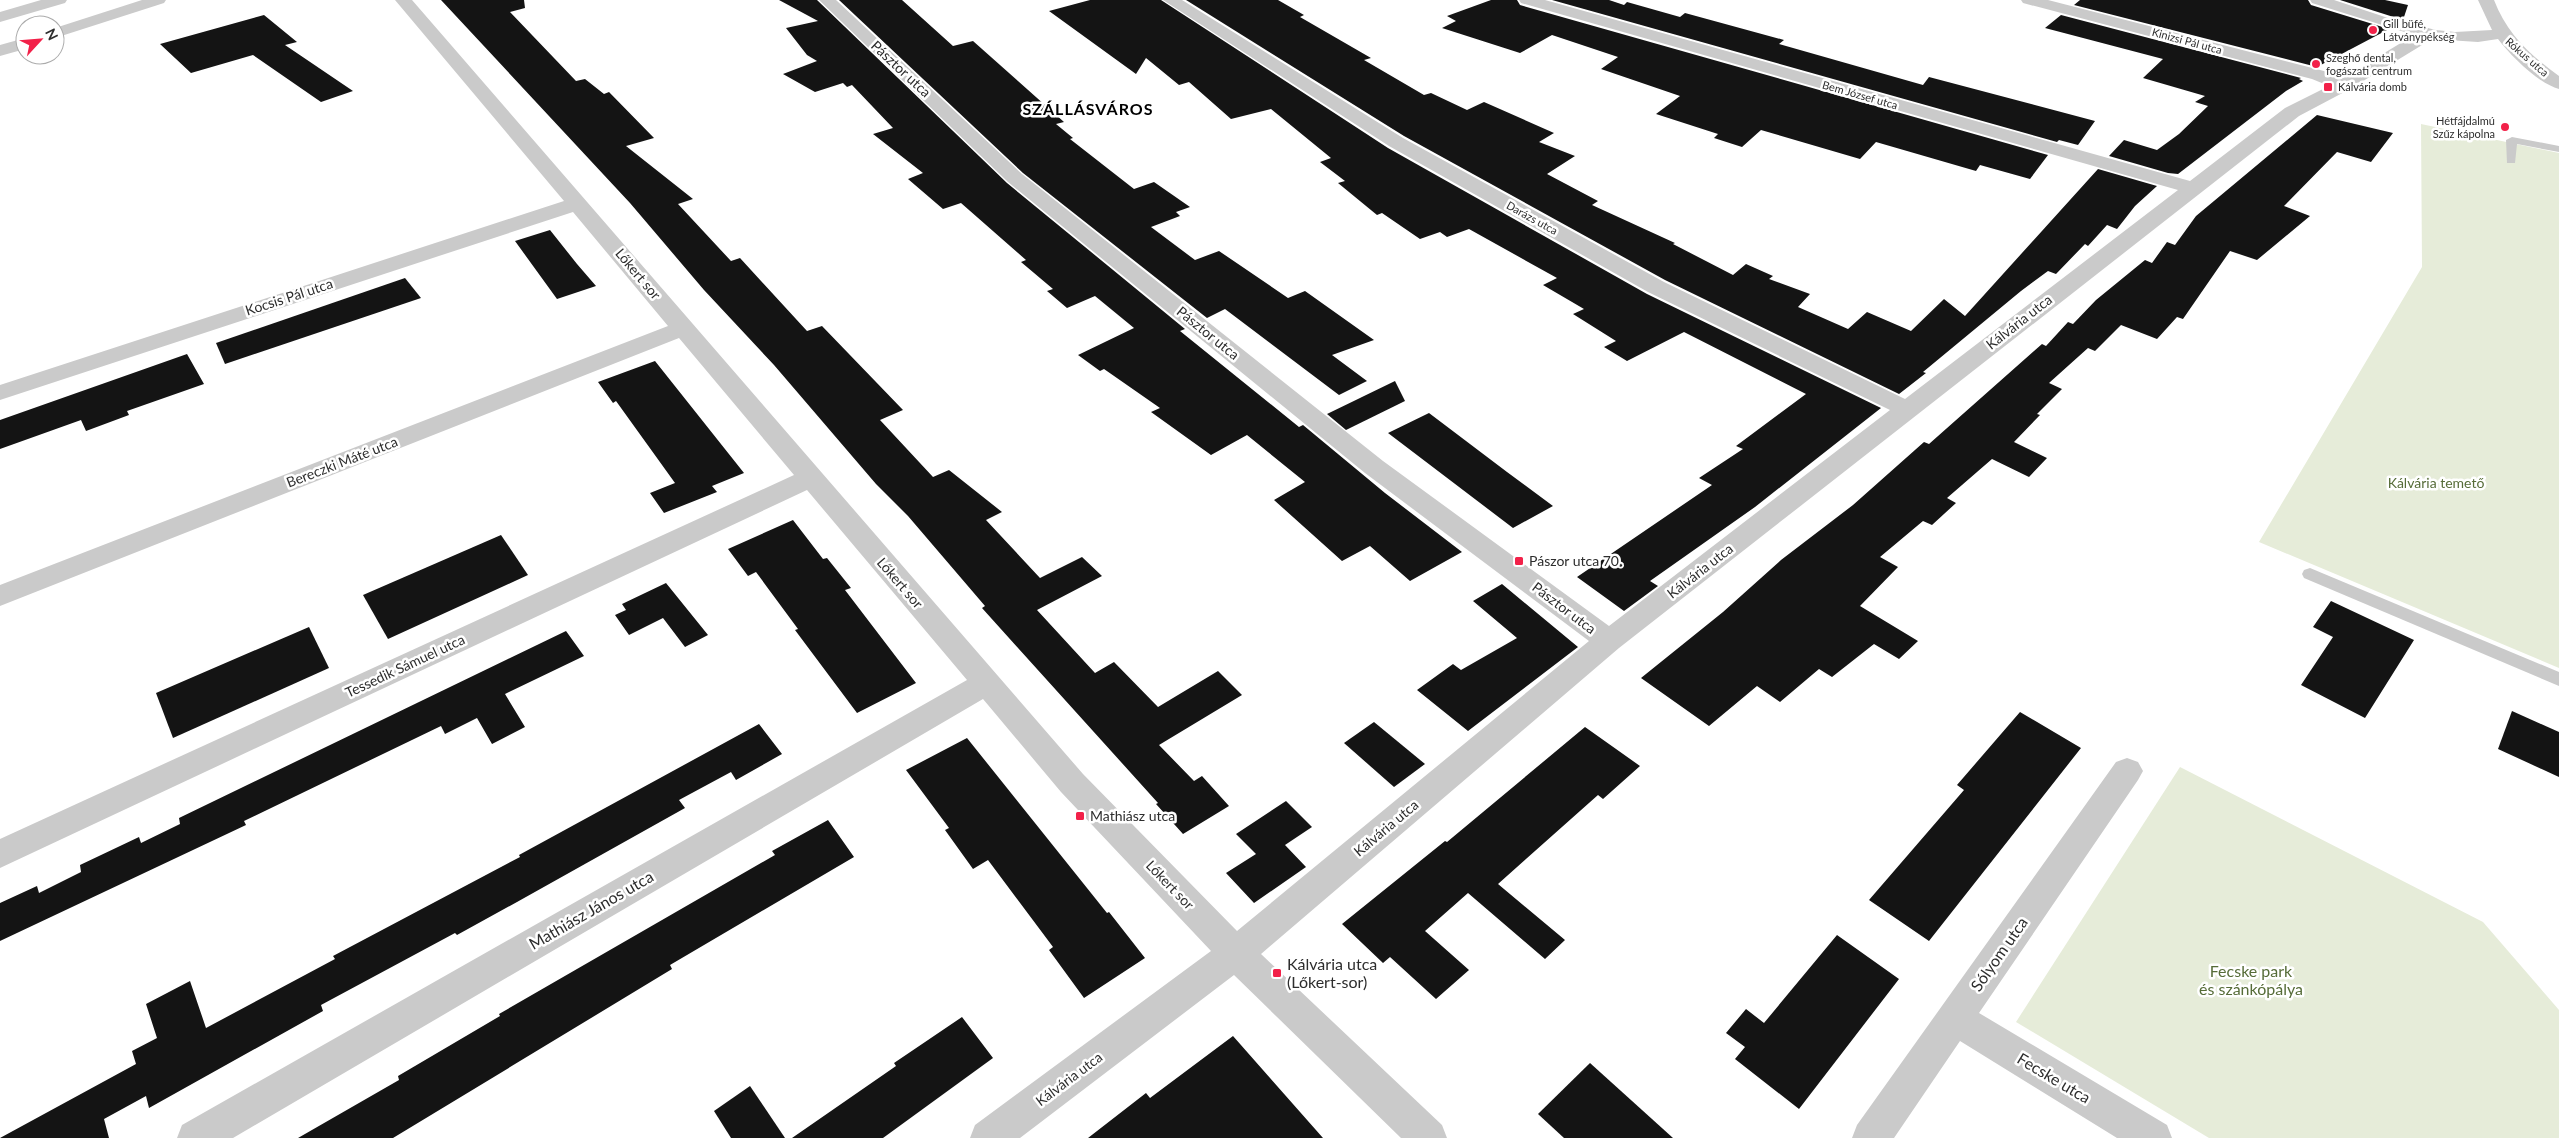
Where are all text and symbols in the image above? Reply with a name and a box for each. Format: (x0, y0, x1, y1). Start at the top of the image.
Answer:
north arrow (15, 15, 65, 65)
place label: Gill büfé, Látványpékség (2383, 17, 2455, 43)
marker: Gill büfé, Látványpékség (2367, 24, 2379, 36)
street label: Kinizsi Pál utca (2151, 25, 2224, 56)
text: N (42, 26, 62, 43)
street label: Rókus utca (2503, 34, 2552, 79)
street label: Pásztor utca (868, 37, 935, 101)
place label: Szeghő dental, fogászati centrum (2326, 51, 2412, 77)
marker: Szeghő dental, fogászati centrum (2310, 58, 2322, 70)
street label: Bem József utca (1821, 78, 1899, 111)
place label: Kálvária domb (2338, 80, 2407, 93)
marker: Kálvária domb (2322, 81, 2334, 93)
district label: SZÁLLÁSVÁROS (1023, 99, 1154, 118)
place label: Hétfájdalmú Szűz kápolna (2433, 114, 2495, 140)
marker: Hétfájdalmú Szűz kápolna (2499, 121, 2511, 133)
street label: Darázs utca (1504, 198, 1560, 237)
street label: Lőkert sor (612, 245, 665, 303)
street label: Kocsis Pál utca (243, 274, 335, 319)
street label: Kálvária utca (1982, 291, 2055, 353)
street label: Pásztor utca (1174, 302, 1243, 363)
street label: Bereczki Máté utca (284, 433, 400, 491)
park label: Kálvária temető (2388, 474, 2484, 491)
street label: Kálvária utca (1663, 540, 1736, 602)
place label: Pászor utca 70. (1529, 552, 1622, 569)
street label: Lőkert sor (874, 554, 927, 611)
marker: Pászor utca 70. (1513, 555, 1525, 567)
street label: Pásztor utca (1529, 578, 1600, 637)
street label: Tessedik Sámuel utca (342, 630, 467, 701)
street label: Kálvária utca (1350, 796, 1421, 860)
place label: Mathiász utca (1090, 807, 1175, 824)
marker: Mathiász utca (1074, 810, 1086, 822)
street label: Lőkert sor (1143, 857, 1198, 913)
street label: Mathiász János utca (525, 866, 656, 953)
street label: Sólyom utca (1966, 913, 2031, 994)
place label: Kálvária utca (Lőkert-sor) (1287, 954, 1377, 991)
park label: Fecske park és szánkópálya (2199, 961, 2303, 998)
marker: Kálvária utca (Lőkert-sor) (1271, 967, 1283, 979)
street label: Kálvária utca (1032, 1048, 1105, 1109)
street label: Fecske utca (2014, 1048, 2094, 1107)

